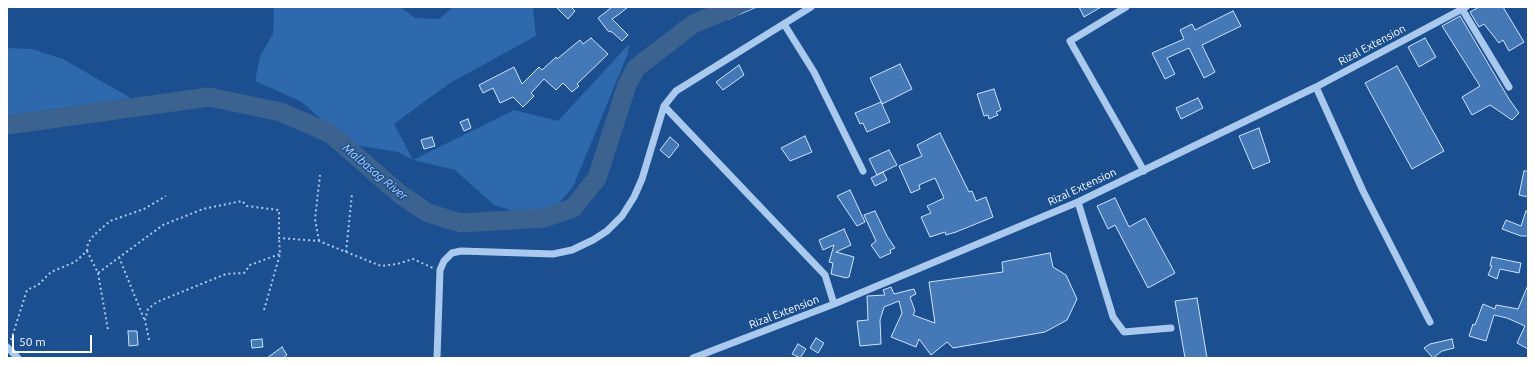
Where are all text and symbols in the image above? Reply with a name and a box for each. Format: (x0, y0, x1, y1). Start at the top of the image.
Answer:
street label: Rizal Extension (1336, 22, 1408, 68)
water label: Malbasag River (340, 141, 410, 203)
street label: Rizal Extension (1046, 165, 1118, 209)
street label: Rizal Extension (747, 293, 821, 331)
scale bar (14, 327, 94, 353)
text: 50 m (19, 335, 46, 348)

